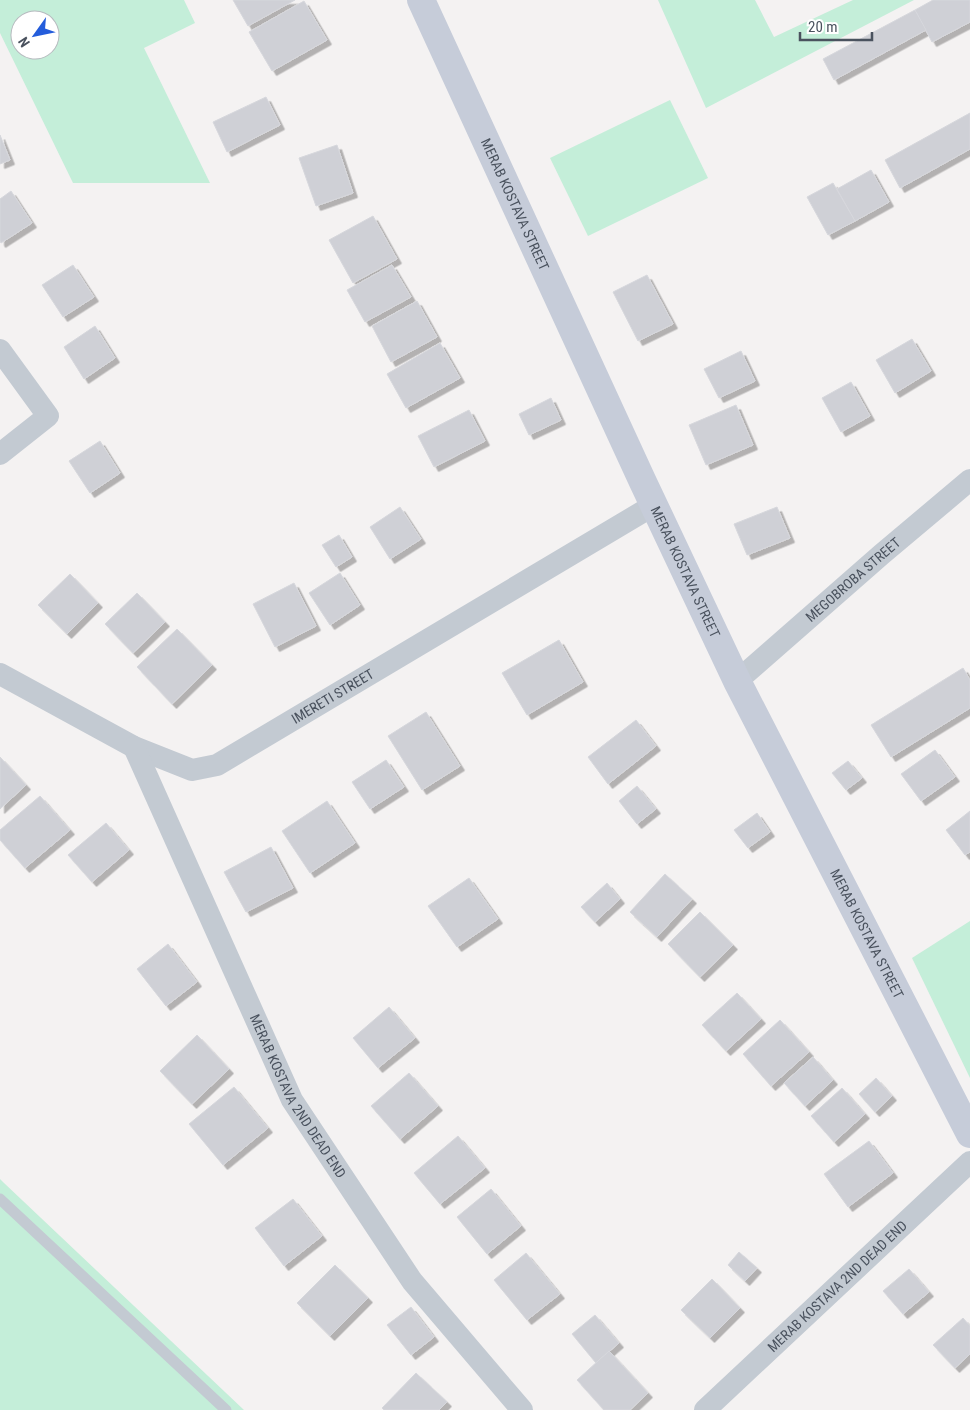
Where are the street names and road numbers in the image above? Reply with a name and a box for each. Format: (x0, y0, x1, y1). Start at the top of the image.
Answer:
street label: MERAB KOSTAVA STREET (478, 136, 552, 273)
street label: MERAB KOSTAVA STREET (648, 504, 723, 640)
street label: MEGOBROBA STREET (802, 534, 903, 625)
street label: IMERETI STREET (289, 666, 377, 727)
street label: MERAB KOSTAVA STREET (827, 866, 907, 1001)
street label: MERAB KOSTAVA 2ND DEAD END (247, 1012, 349, 1181)
street label: MERAB KOSTAVA 2ND DEAD END (764, 1217, 910, 1355)

